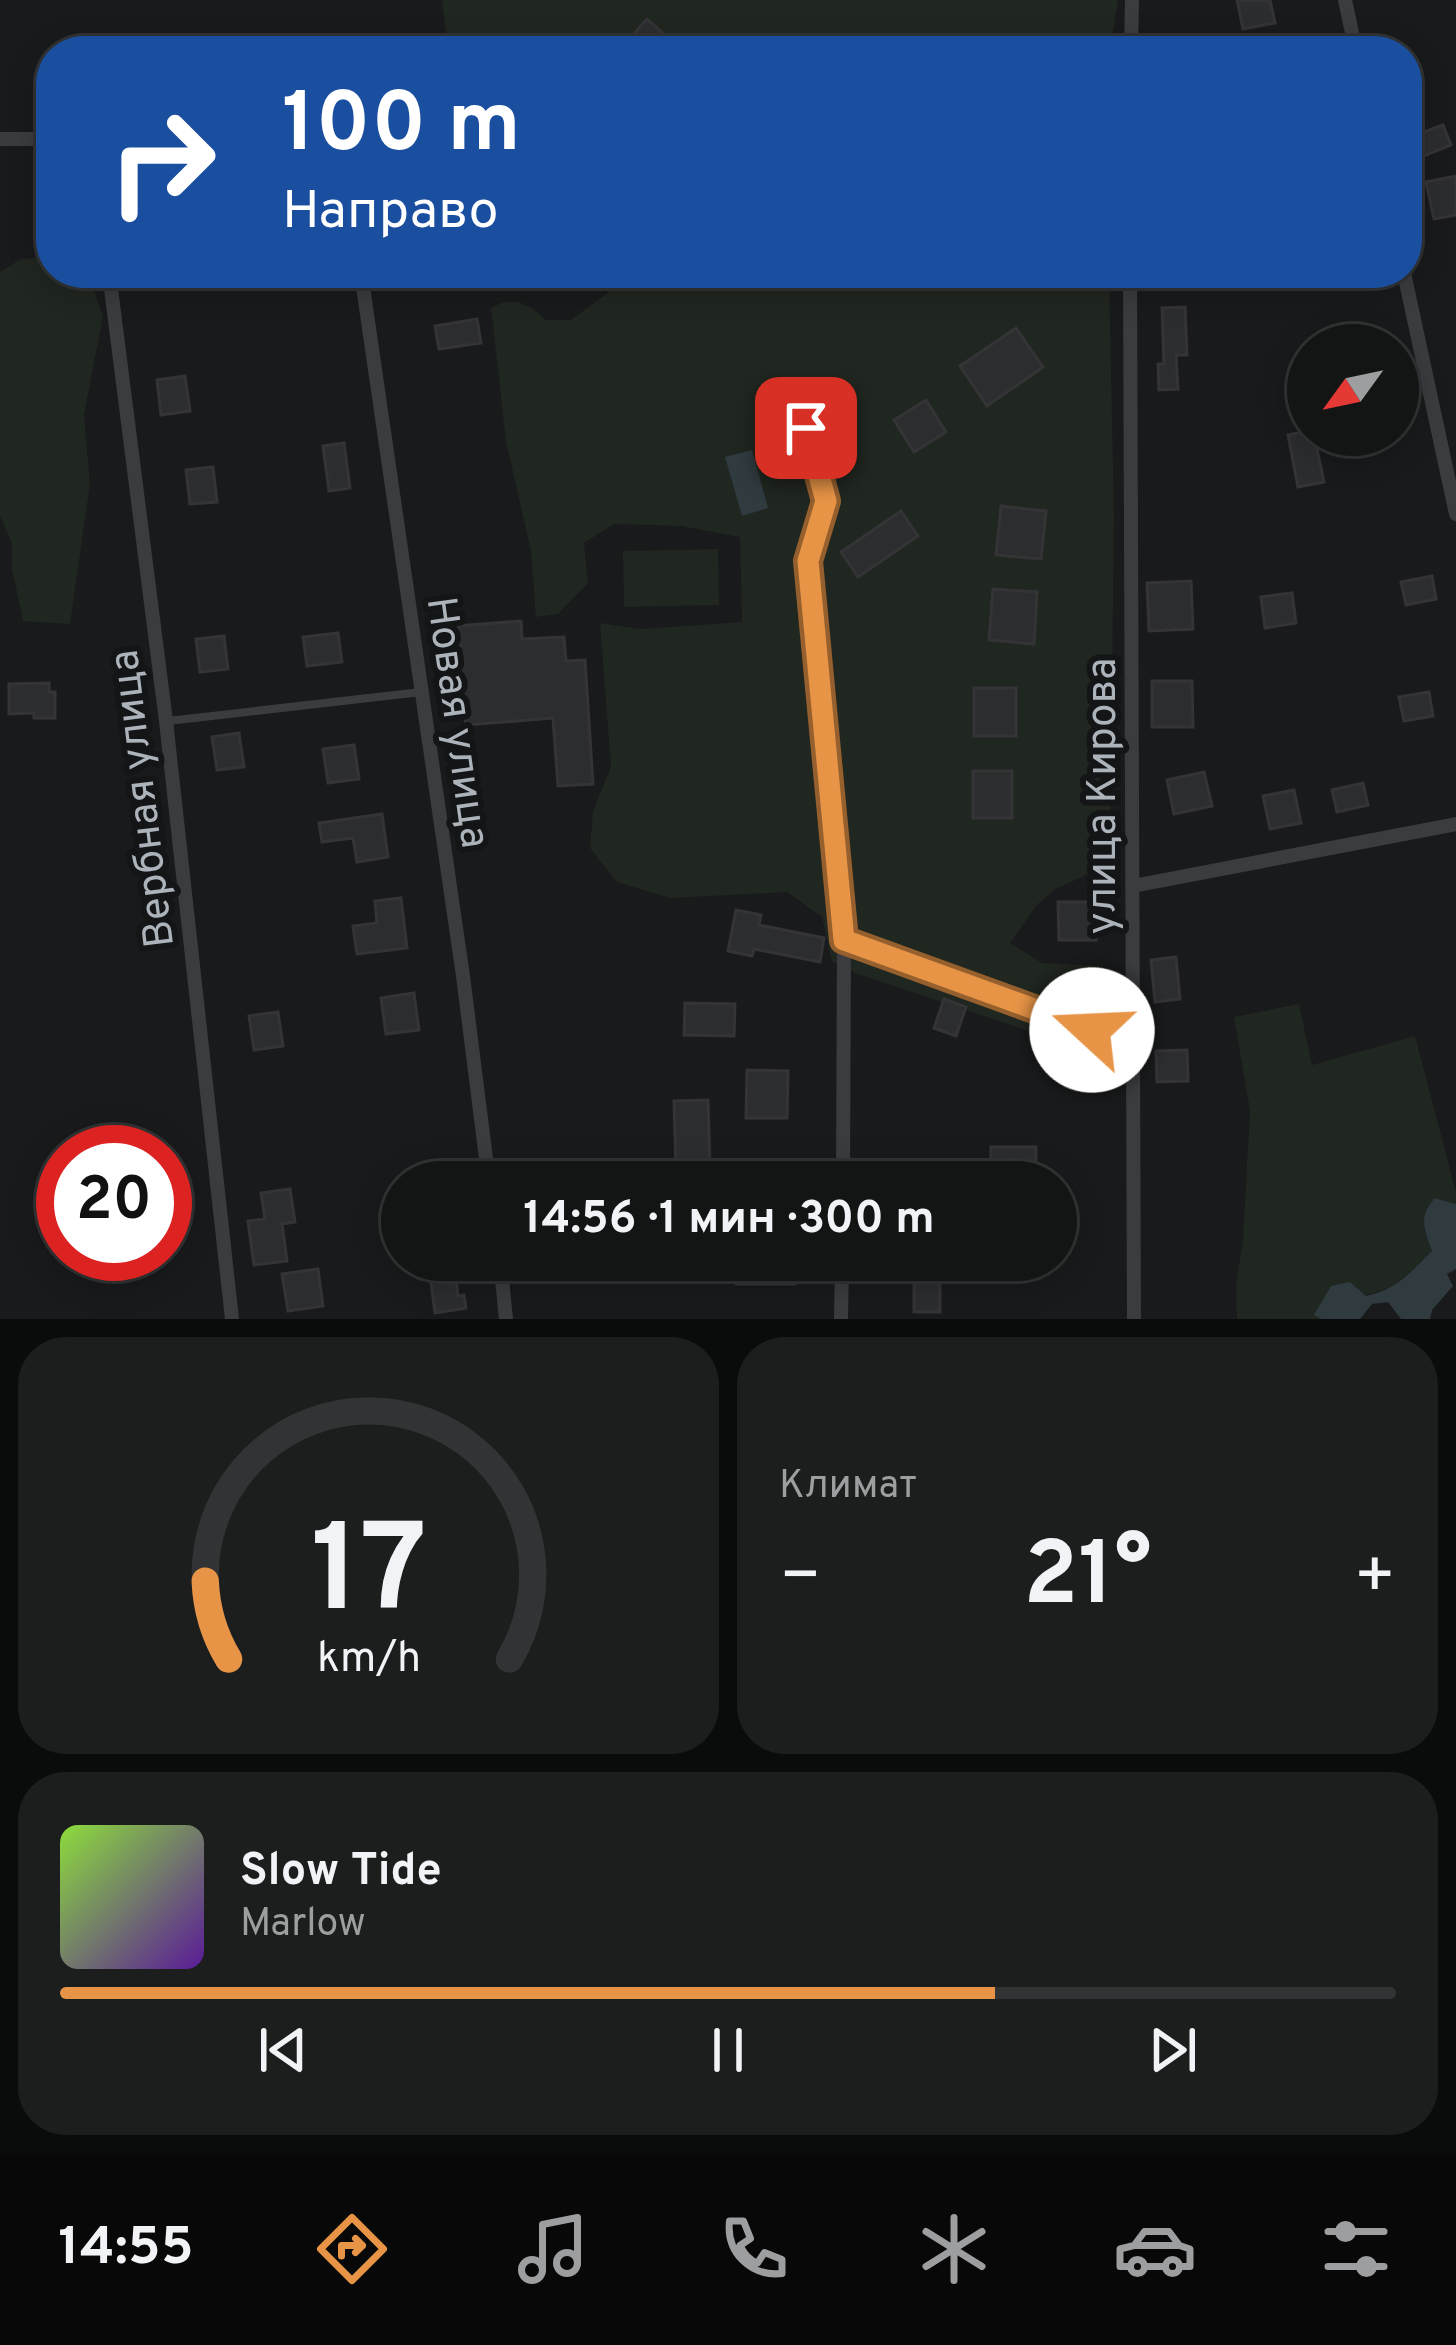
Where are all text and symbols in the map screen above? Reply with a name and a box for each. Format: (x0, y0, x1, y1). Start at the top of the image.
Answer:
text: 100 m (282, 75, 521, 181)
icon: right (84, 84, 240, 240)
text: Направо (282, 179, 499, 248)
north arrow (1287, 324, 1419, 456)
map controls (1287, 324, 1419, 456)
pin (755, 377, 857, 479)
icon: arrive (773, 395, 839, 461)
street label: Новая улица (412, 593, 499, 852)
street label: Вербная улица (100, 646, 189, 951)
street label: улица Кирова (1078, 658, 1131, 934)
position arrow (1029, 967, 1155, 1093)
speed limit sign: 20 (36, 1125, 192, 1281)
text: 14:56 · 1 мин · 300 m (523, 1192, 935, 1249)
text: Климат (779, 1463, 917, 1512)
text: 17 (310, 1498, 427, 1656)
text: 21° (1023, 1523, 1152, 1636)
text: − (779, 1538, 822, 1621)
text: + (1353, 1538, 1396, 1621)
text: km/h (316, 1632, 421, 1686)
text: Slow Tide (240, 1844, 442, 1901)
text: Marlow (240, 1901, 366, 1950)
icon: previous (250, 2017, 316, 2083)
icon: pause (695, 2017, 761, 2083)
icon: next (1140, 2017, 1206, 2083)
icon: directions (310, 2207, 394, 2291)
icon: music (511, 2207, 595, 2291)
icon: phone (712, 2207, 796, 2291)
icon: climate (912, 2207, 996, 2291)
icon: car (1113, 2207, 1197, 2291)
icon: filters (1314, 2207, 1398, 2291)
text: 14:55 (58, 2215, 194, 2284)

